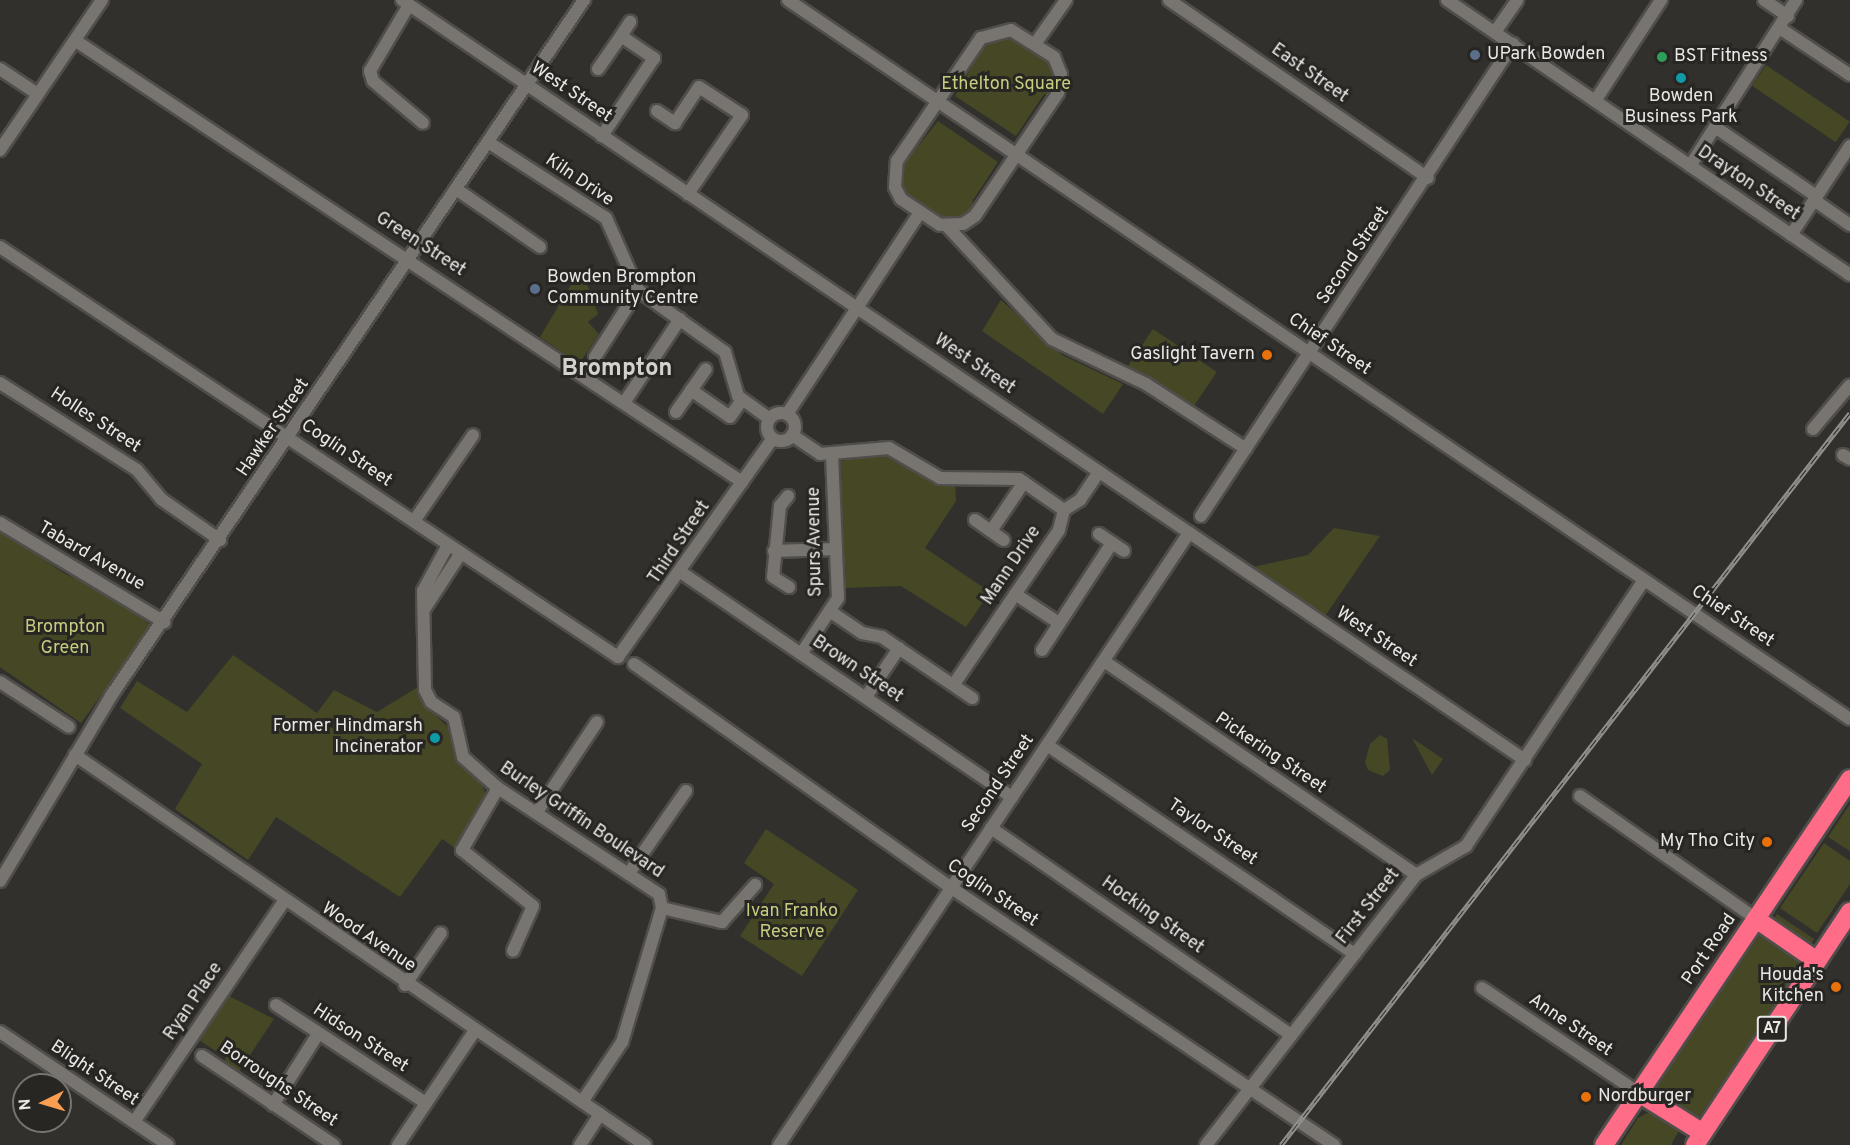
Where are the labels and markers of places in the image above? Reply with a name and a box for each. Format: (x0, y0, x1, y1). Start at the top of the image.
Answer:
place label: UPark Bowden (1487, 44, 1605, 66)
place label: BST Fitness (1674, 46, 1769, 68)
marker: UPark Bowden (1468, 48, 1482, 62)
marker: BST Fitness (1655, 50, 1669, 64)
marker: Bowden Business Park (1674, 71, 1688, 85)
place label: Bowden Business Park (1624, 87, 1738, 130)
place label: Bowden Brompton Community Centre (547, 268, 698, 310)
marker: Bowden Brompton Community Centre (528, 282, 542, 296)
place label: Gaslight Tavern (1130, 344, 1255, 366)
marker: Gaslight Tavern (1260, 348, 1274, 362)
place label: Former Hindmarsh Incinerator (273, 717, 423, 760)
marker: Former Hindmarsh Incinerator (428, 731, 442, 745)
place label: My Tho City (1659, 831, 1755, 853)
marker: My Tho City (1760, 835, 1774, 849)
place label: Houda's Kitchen (1759, 966, 1824, 1008)
marker: Houda's Kitchen (1829, 980, 1843, 994)
place label: Nordburger (1598, 1086, 1691, 1108)
marker: Nordburger (1579, 1090, 1593, 1104)

